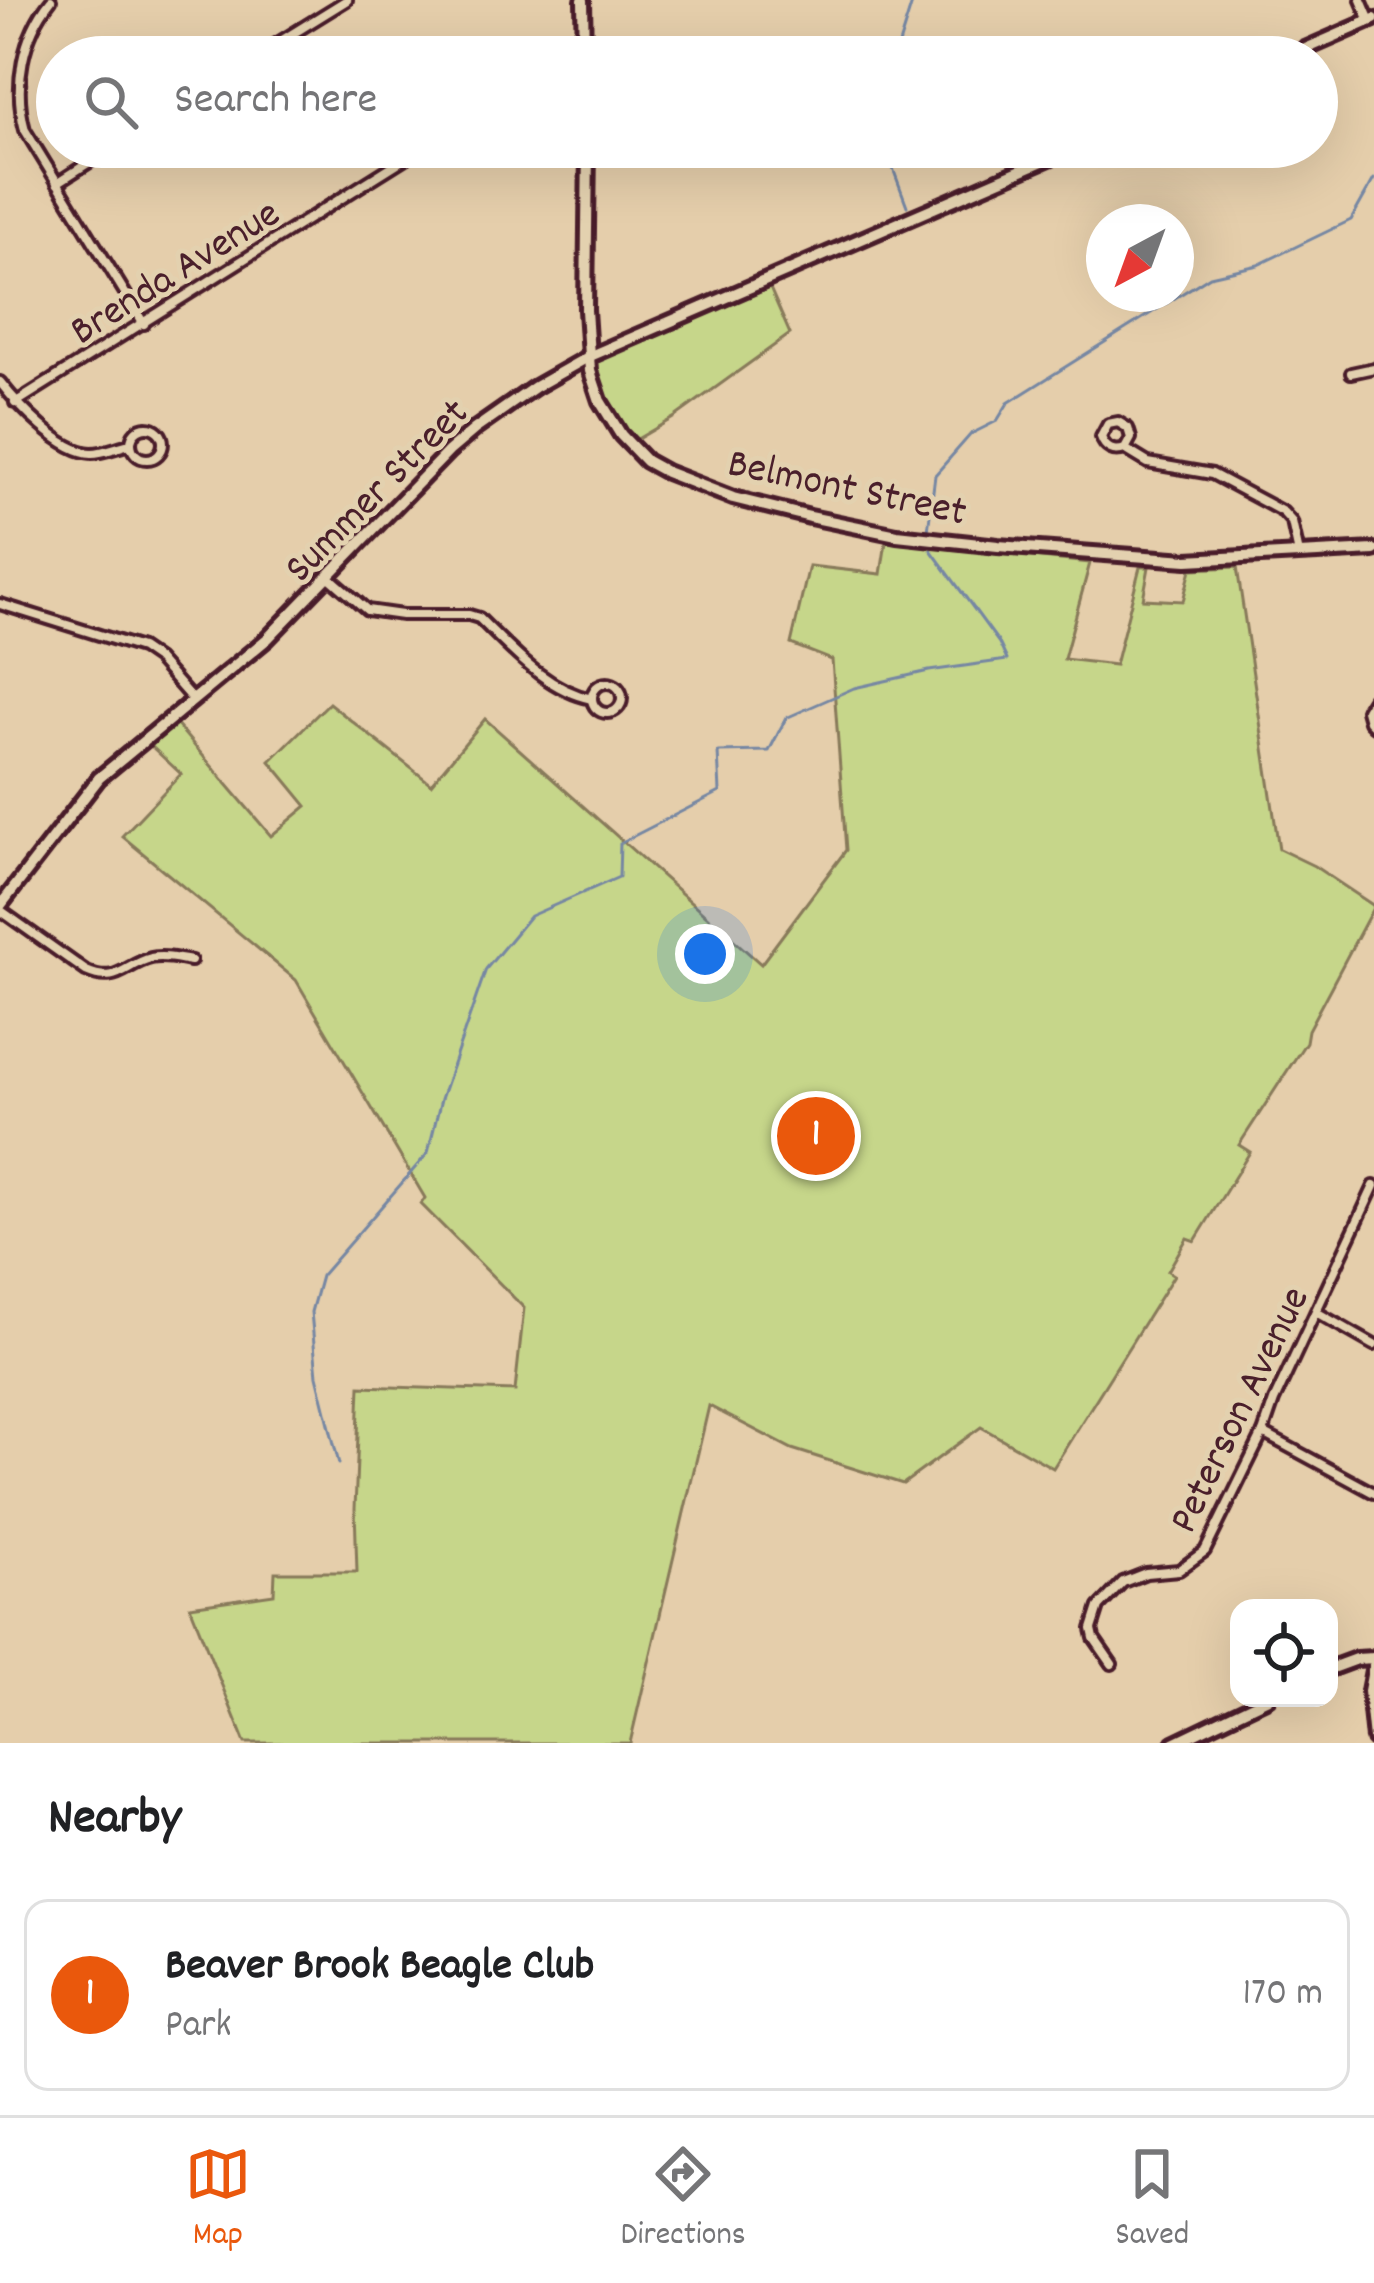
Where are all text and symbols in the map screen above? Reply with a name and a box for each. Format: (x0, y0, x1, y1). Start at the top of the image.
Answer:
search box (36, 36, 1338, 168)
icon: search (78, 69, 144, 135)
text: Search here (174, 70, 377, 134)
street label: Brenda Avenue (60, 187, 293, 363)
north arrow (1086, 204, 1194, 312)
street label: Summer Street (273, 387, 485, 599)
street label: Belmont Street (722, 436, 971, 545)
your location (675, 924, 735, 984)
pin: 1 (777, 1091, 855, 1181)
street label: Peterson Avenue (1157, 1278, 1328, 1544)
map controls (1230, 1599, 1338, 1707)
button: locate (1230, 1599, 1338, 1707)
text: Nearby (48, 1785, 181, 1857)
text: Beaver Brook Beagle Club (165, 1936, 594, 2000)
text: 1 (86, 1968, 94, 2023)
text: 170 m (1243, 1968, 1323, 2023)
text: Park (165, 2000, 231, 2055)
tab: Map (185, 2141, 251, 2260)
tab: Directions (621, 2141, 746, 2260)
tab: Saved (1115, 2141, 1189, 2260)

